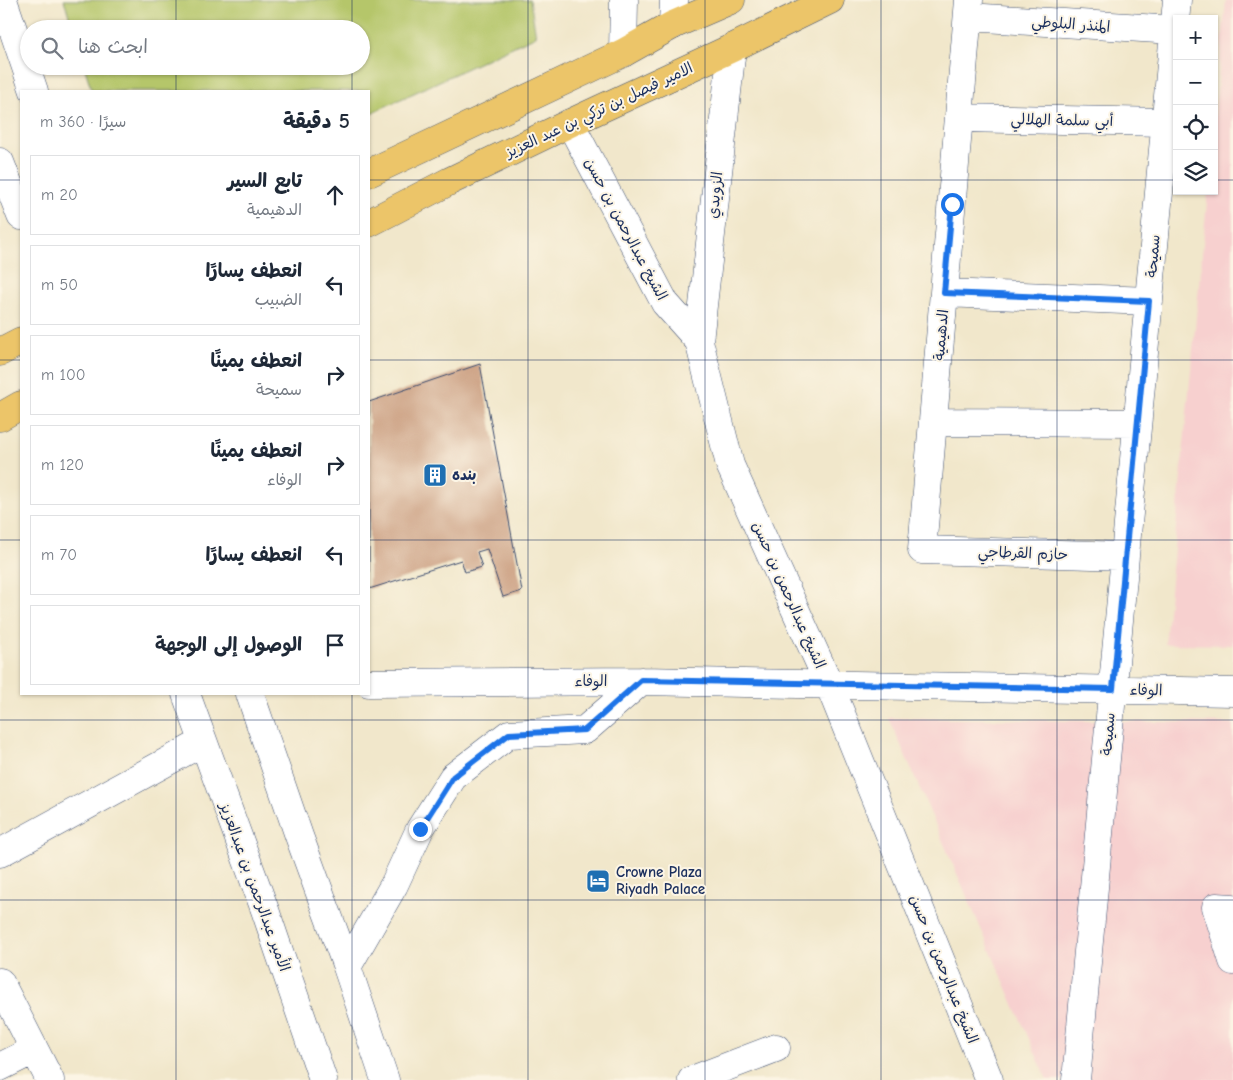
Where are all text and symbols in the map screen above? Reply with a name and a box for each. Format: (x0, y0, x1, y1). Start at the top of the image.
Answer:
street label: المنذر البلوطي (1031, 12, 1111, 40)
map controls (1173, 15, 1218, 195)
button: + (1173, 15, 1218, 60)
search box (20, 20, 370, 75)
icon: search (38, 34, 66, 62)
text: ابحث هنا (78, 36, 148, 58)
street label: الامير فيصل بن تركي بن عبد العزيز (501, 59, 697, 166)
button: − (1173, 60, 1218, 105)
button: locate (1173, 105, 1218, 150)
text: 5 دقيقة (283, 109, 350, 133)
street label: أبي سلمة الهلالي (1010, 110, 1114, 134)
text: سيرًا · 360 m (40, 113, 126, 131)
button: layers (1173, 150, 1218, 195)
street label: الشيخ عبدالرحمن بن حسن (580, 155, 671, 304)
text: تابع السير (228, 170, 302, 192)
street label: الزويدي (704, 171, 728, 220)
icon: ahead (321, 181, 349, 209)
text: 20 m (41, 186, 78, 204)
route start (941, 193, 964, 216)
text: الدهيمية (247, 201, 302, 219)
street label: سميحة (1142, 234, 1164, 278)
text: انعطف يسارًا (205, 260, 302, 282)
icon: left (321, 271, 349, 299)
text: 50 m (41, 276, 78, 294)
text: الضبيب (255, 291, 302, 309)
street label: الدهيمية (930, 309, 952, 361)
text: انعطف يمينًا (210, 350, 302, 372)
icon: right (321, 361, 349, 389)
text: 100 m (41, 366, 85, 384)
text: سميحة (256, 381, 302, 399)
text: انعطف يمينًا (210, 440, 302, 462)
icon: right (321, 451, 349, 479)
text: 120 m (41, 456, 84, 474)
building icon: بنده (422, 462, 448, 488)
place label: بنده (452, 466, 476, 484)
text: الوفاء (267, 471, 302, 489)
street label: الشيخ عبدالرحمن بن حسن (748, 519, 830, 672)
icon: left (321, 541, 349, 569)
street label: حازم القرطاجي (977, 542, 1068, 568)
text: انعطف يسارًا (205, 544, 302, 566)
text: 70 m (41, 546, 77, 564)
icon: arrive (321, 631, 349, 659)
text: الوصول إلى الوجهة (155, 634, 302, 656)
street label: الوفاء (575, 672, 607, 691)
street label: الوفاء (1129, 681, 1163, 700)
street label: سميحة (1097, 712, 1119, 756)
street label: الأمير عبدالرحمن بن عبدالعزيز (215, 798, 295, 974)
route end (409, 818, 432, 841)
place label: Crowne Plaza Riyadh Palace (616, 863, 705, 898)
hotel icon: Crowne Plaza Riyadh Palace (585, 868, 611, 894)
street label: الشيخ عبدالرحمن بن حسن (905, 892, 982, 1046)

